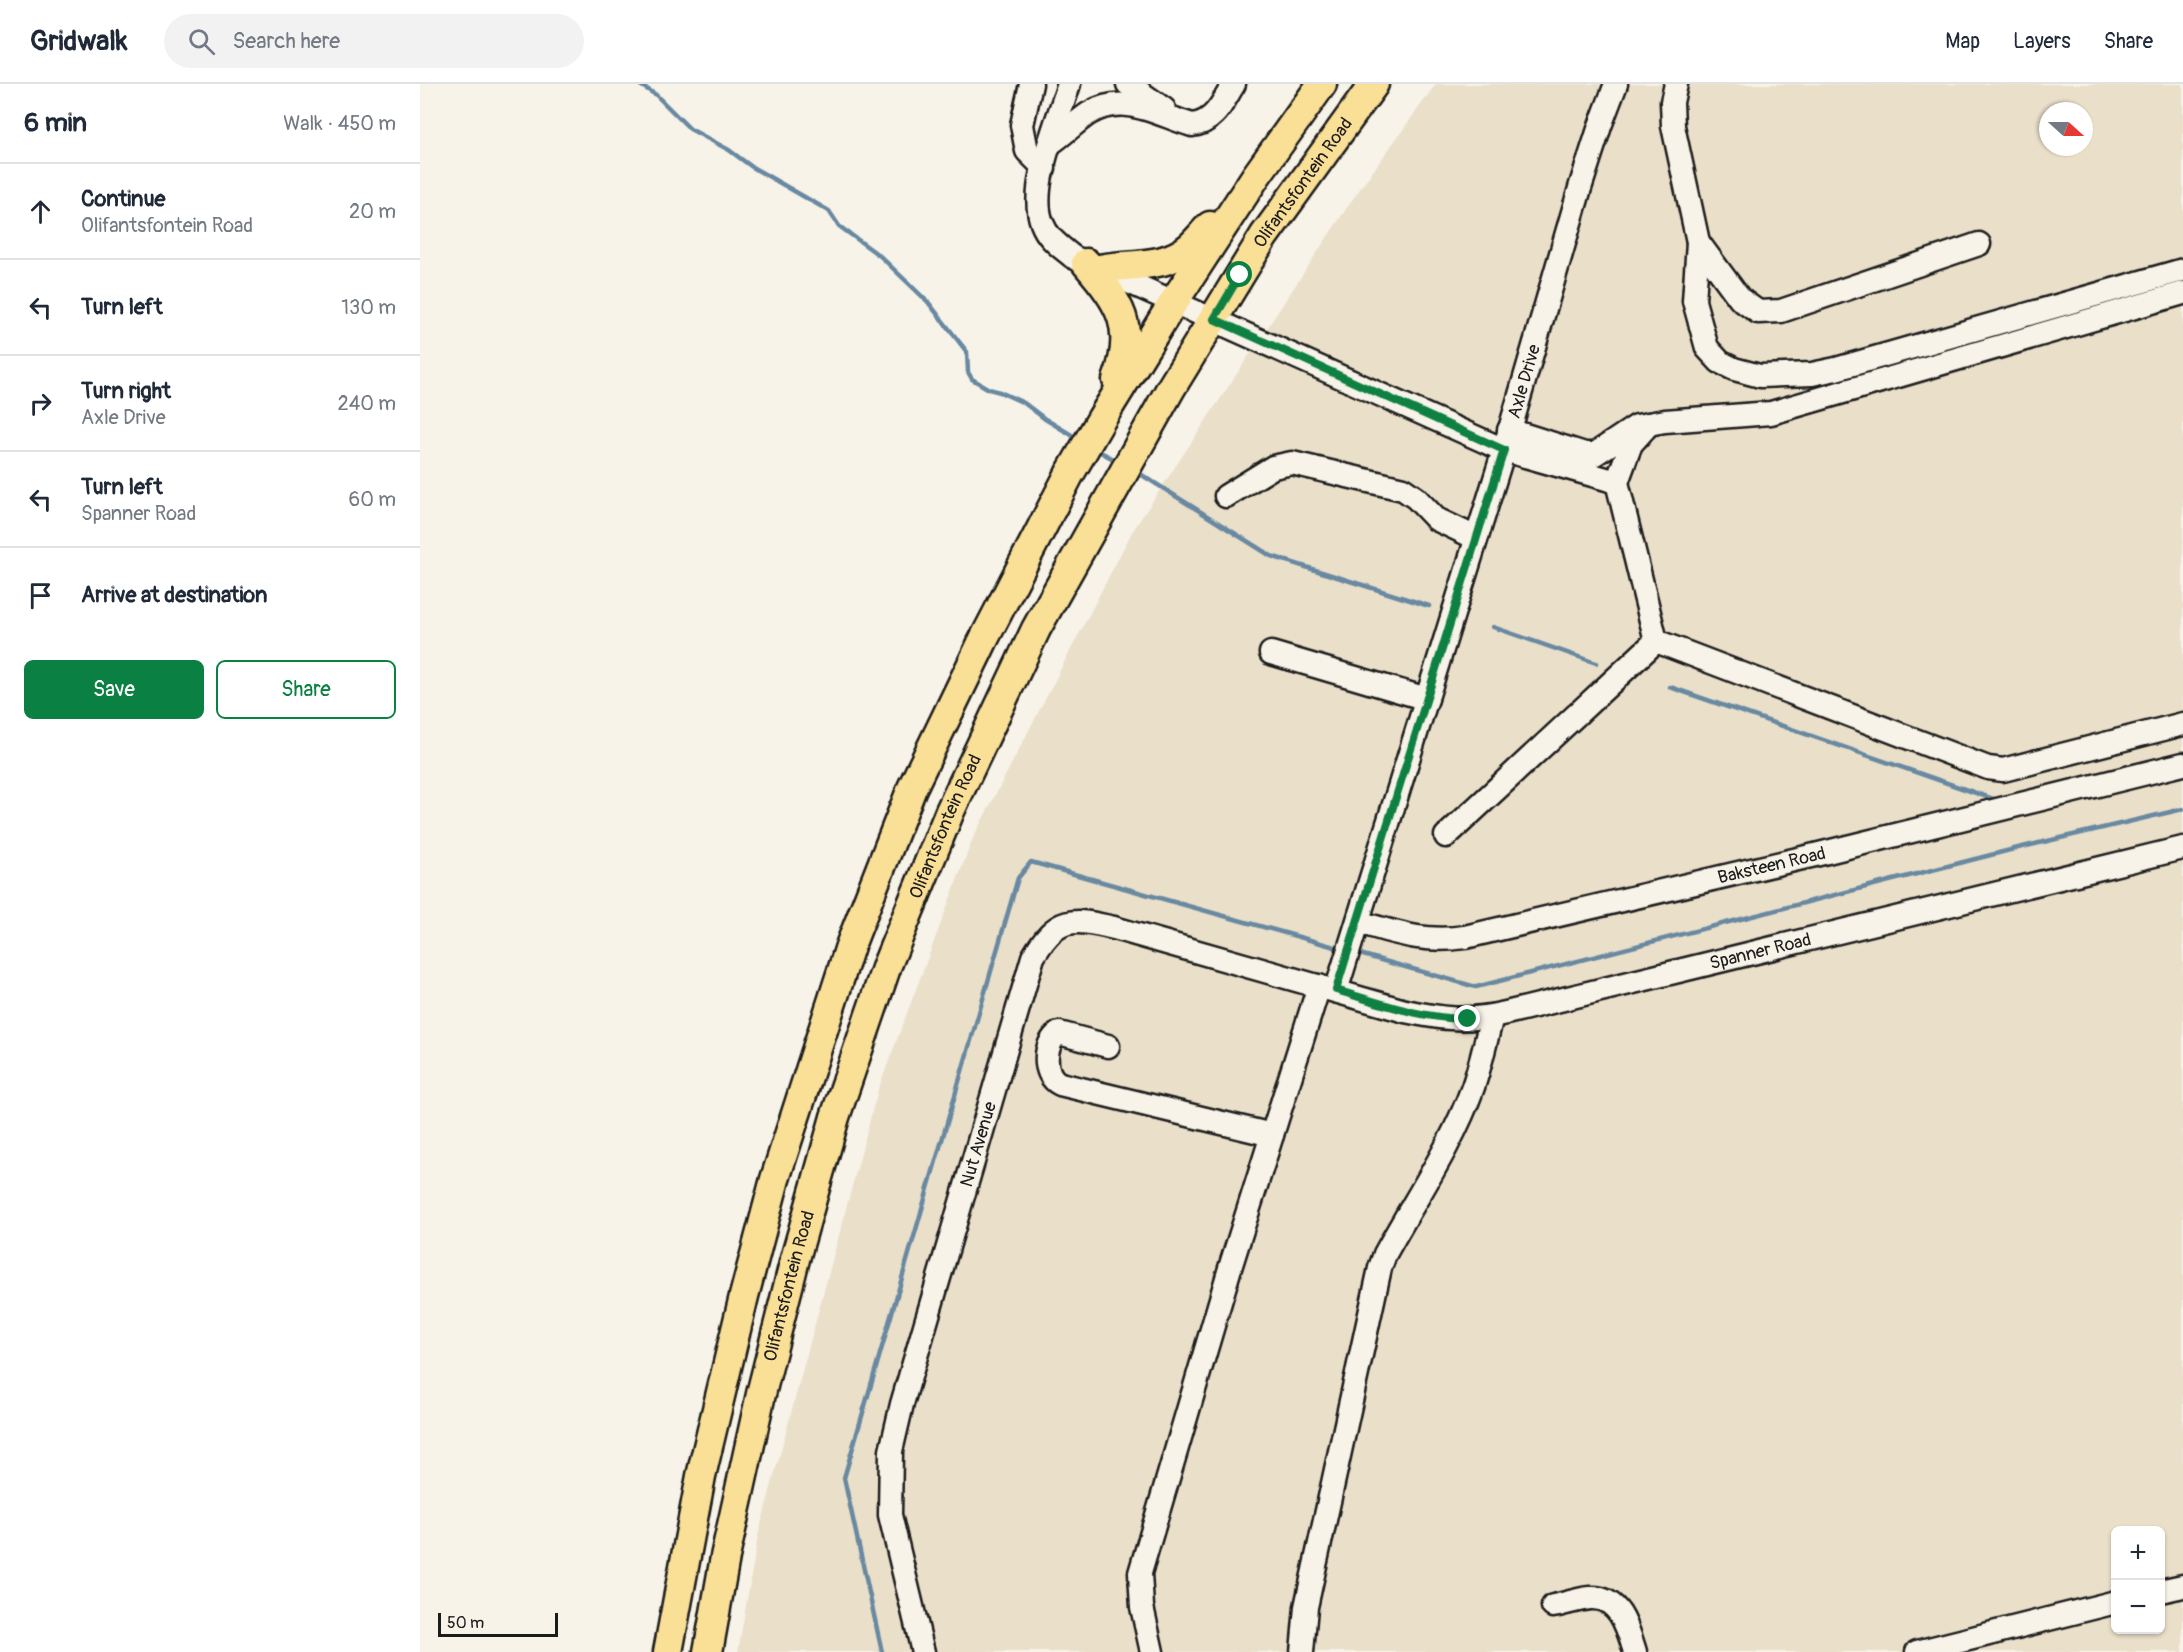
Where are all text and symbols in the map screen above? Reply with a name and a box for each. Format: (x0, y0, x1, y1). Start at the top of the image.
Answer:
search box (164, 14, 584, 68)
text: Gridwalk (30, 24, 128, 59)
icon: search (185, 25, 218, 58)
text: Search here (233, 27, 340, 55)
text: Map (1945, 28, 1980, 55)
text: Layers (2013, 28, 2071, 55)
text: Share (2104, 28, 2153, 55)
north arrow (2039, 102, 2093, 156)
text: 6 min (24, 107, 87, 139)
text: Walk · 450 m (283, 111, 396, 136)
street label: Olifantsfontein Road (1249, 113, 1358, 252)
text: Continue (81, 185, 165, 213)
icon: ahead (24, 195, 57, 228)
text: 20 m (349, 199, 396, 224)
text: Olifantsfontein Road (81, 213, 253, 238)
route start (1226, 261, 1252, 287)
icon: left (24, 291, 57, 324)
text: Turn left (81, 293, 163, 321)
text: 130 m (341, 295, 396, 320)
street label: Axle Drive (1503, 342, 1546, 421)
text: Turn right (81, 377, 171, 405)
icon: right (24, 387, 57, 420)
text: 240 m (337, 391, 396, 416)
text: Axle Drive (81, 405, 166, 430)
text: Turn left (81, 473, 163, 501)
icon: left (24, 483, 57, 516)
text: 60 m (349, 487, 396, 512)
text: Spanner Road (81, 501, 196, 526)
icon: arrive (24, 579, 57, 612)
text: Arrive at destination (81, 581, 267, 609)
button: Save (24, 660, 204, 719)
button: Share (216, 660, 396, 719)
street label: Olifantsfontein Road (904, 751, 987, 902)
street label: Baksteen Road (1715, 842, 1828, 889)
street label: Spanner Road (1707, 928, 1813, 975)
route end (1454, 1005, 1480, 1031)
street label: Nut Avenue (955, 1099, 1002, 1190)
street label: Olifantsfontein Road (759, 1208, 820, 1364)
map controls (2111, 1526, 2165, 1634)
button: + (2111, 1526, 2165, 1580)
button: − (2111, 1580, 2165, 1634)
scale bar (438, 1610, 558, 1638)
text: 50 m (447, 1613, 484, 1633)

